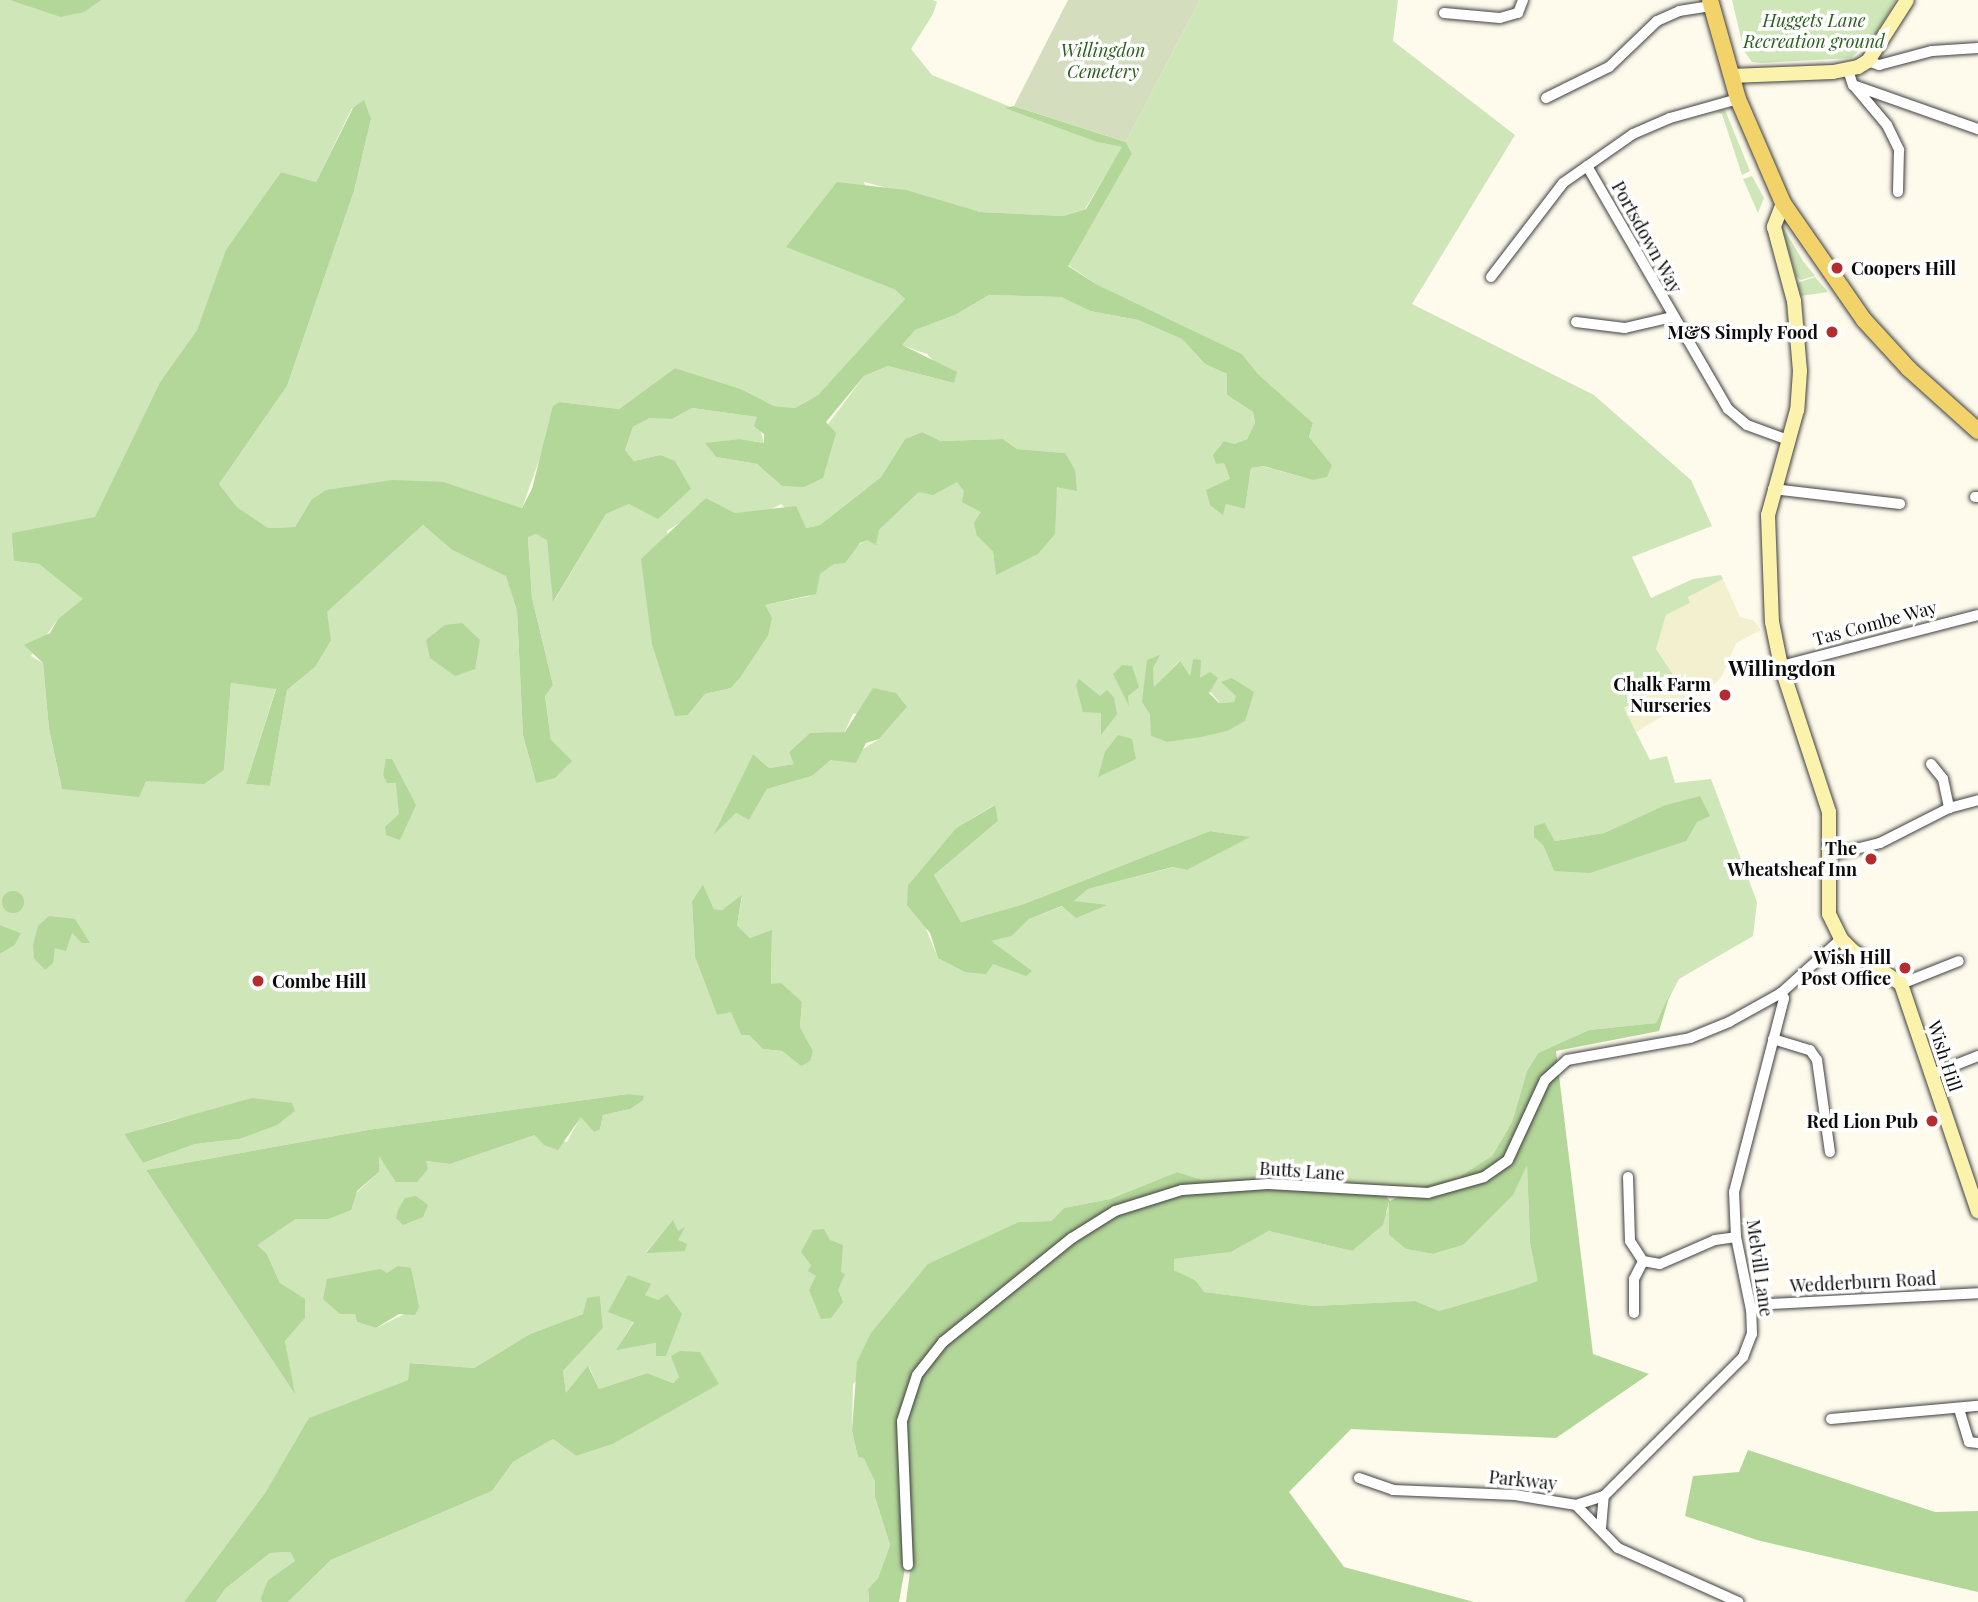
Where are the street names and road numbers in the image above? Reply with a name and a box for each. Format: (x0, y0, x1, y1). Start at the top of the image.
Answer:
street label: Portsdown Way (1607, 177, 1687, 297)
street label: Tas Combe Way (1811, 596, 1939, 650)
street label: Wish Hill (1923, 1018, 1967, 1094)
street label: Butts Lane (1259, 1157, 1345, 1185)
street label: Melvill Lane (1742, 1218, 1778, 1318)
street label: Wedderburn Road (1789, 1267, 1937, 1297)
street label: Parkway (1488, 1466, 1558, 1494)

